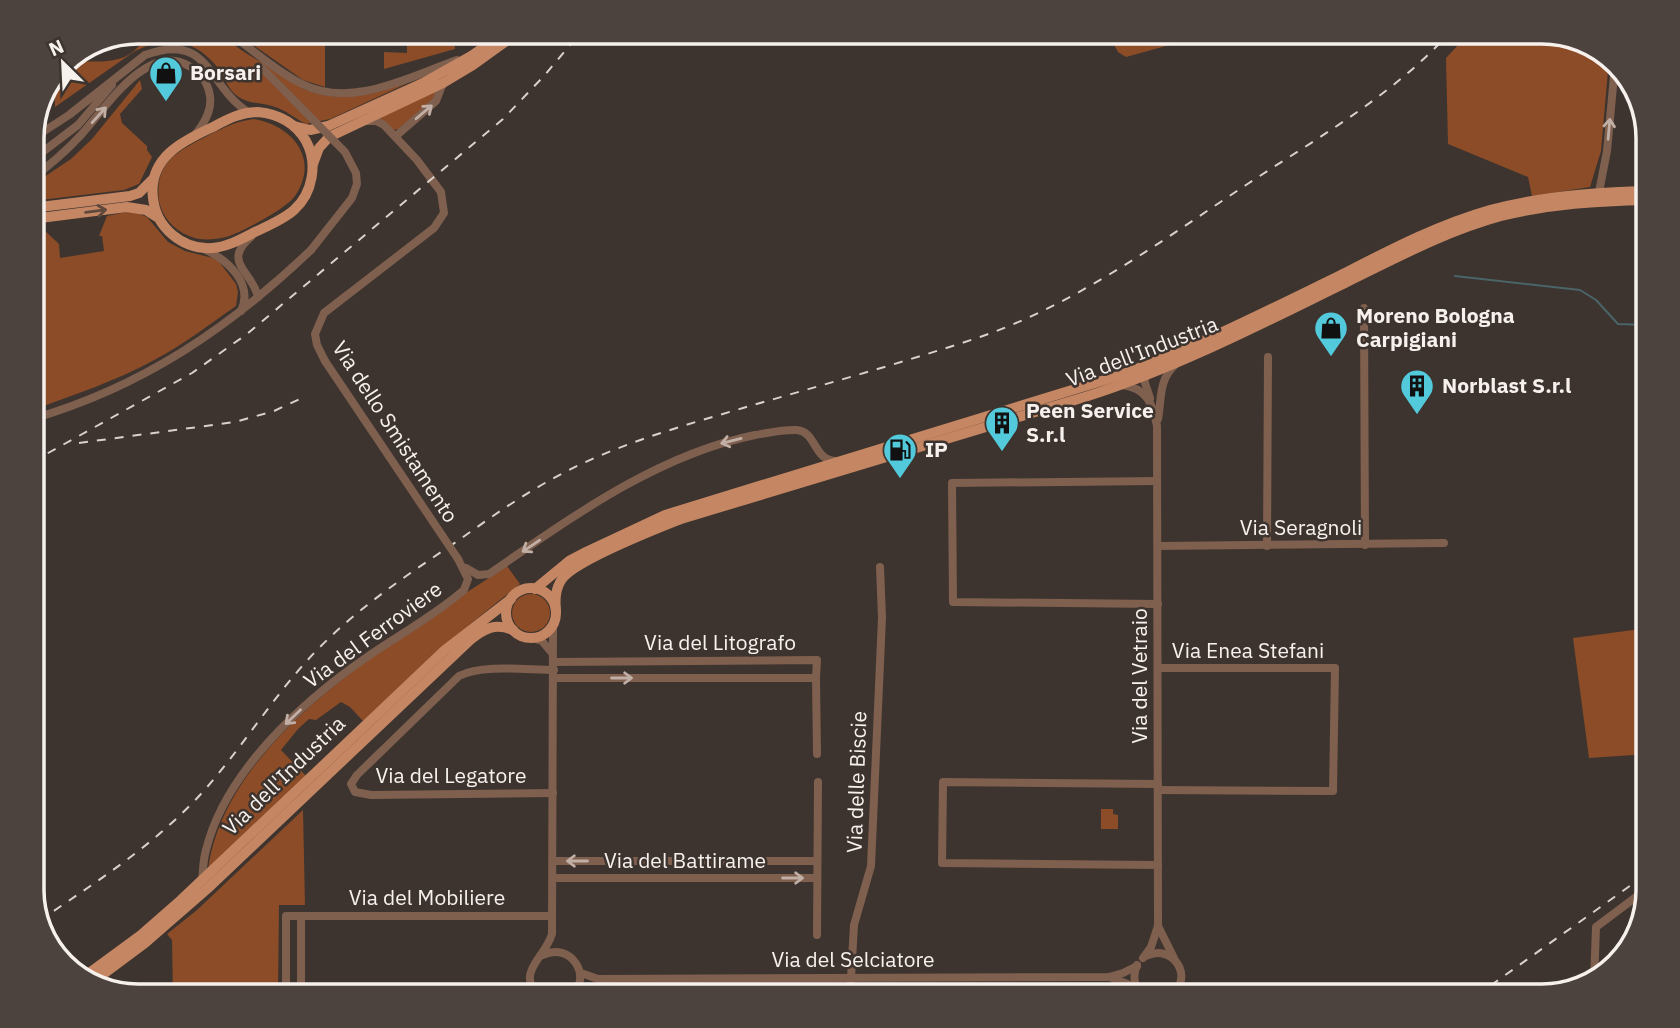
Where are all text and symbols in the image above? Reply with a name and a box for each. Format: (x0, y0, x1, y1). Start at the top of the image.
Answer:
north arrow (28, 28, 98, 98)
text: N (45, 34, 67, 61)
shop icon: Borsari (147, 54, 185, 103)
place label: Borsari (190, 58, 261, 86)
one-way arrow (414, 104, 432, 120)
one-way arrow (91, 106, 107, 124)
one-way arrow (1603, 118, 1616, 141)
one-way arrow (84, 204, 107, 217)
place label: Moreno Bologna Carpigiani (1356, 301, 1515, 353)
street label: Via dell'Industria (1062, 309, 1222, 393)
shop icon: Moreno Bologna Carpigiani (1312, 309, 1350, 358)
street label: Via dello Smistamento (327, 335, 465, 528)
building icon: Norblast S.r.l (1398, 367, 1436, 416)
place label: Norblast S.r.l (1442, 371, 1571, 399)
place label: Peen Service S.r.l (1026, 396, 1154, 448)
building icon: Peen Service S.r.l (983, 404, 1021, 453)
fuel station icon: IP (881, 431, 919, 480)
one-way arrow (720, 435, 743, 448)
place label: IP (925, 435, 948, 463)
street label: Via Seragnoli (1240, 513, 1362, 541)
one-way arrow (522, 539, 541, 553)
street label: Via del Ferroviere (298, 575, 447, 694)
street label: Via del Vetraio (1125, 608, 1153, 744)
street label: Via del Litografo (644, 628, 796, 656)
street label: Via Enea Stefani (1172, 636, 1324, 664)
one-way arrow (610, 671, 633, 685)
one-way arrow (285, 709, 302, 726)
street label: Via dell'Industria (216, 710, 351, 841)
street label: Via delle Biscie (840, 710, 872, 854)
street label: Via del Legatore (376, 761, 526, 789)
street label: Via del Battirame (604, 846, 766, 874)
one-way arrow (566, 854, 589, 868)
one-way arrow (781, 871, 804, 885)
street label: Via del Mobiliere (349, 883, 505, 911)
street label: Via del Selciatore (771, 945, 935, 973)

